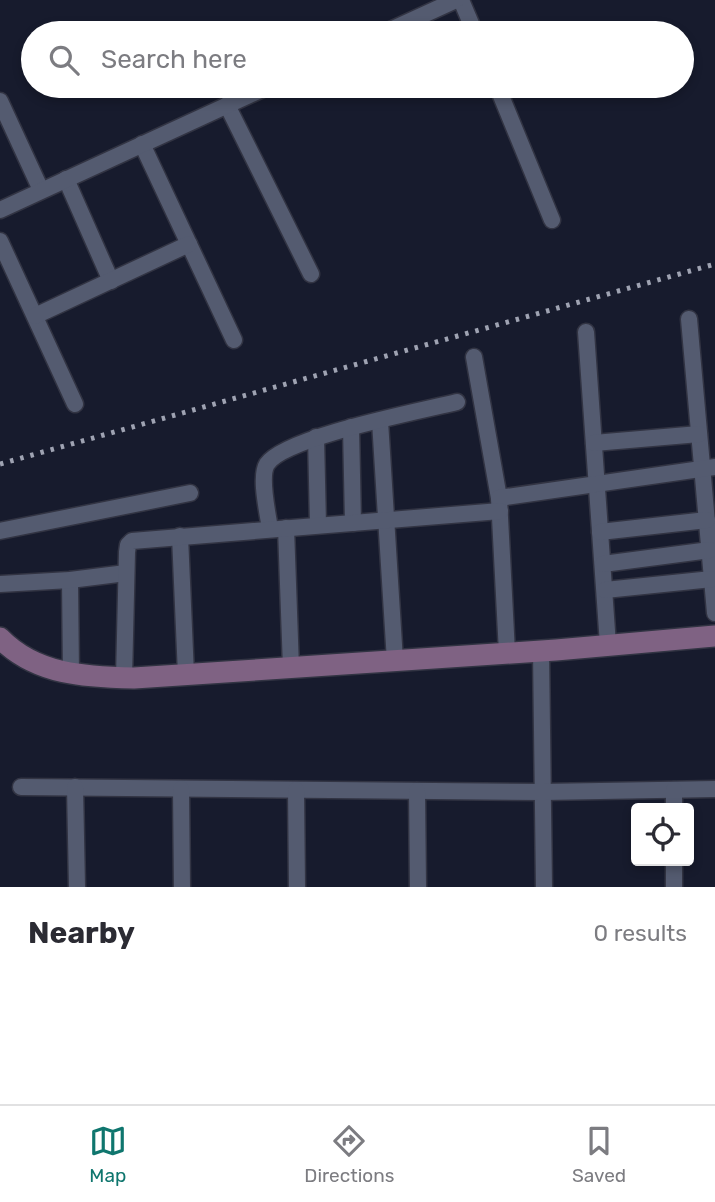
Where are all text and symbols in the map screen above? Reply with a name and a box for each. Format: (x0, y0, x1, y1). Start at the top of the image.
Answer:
search box (21, 21, 694, 98)
icon: search (45, 41, 83, 79)
text: Search here (101, 44, 247, 75)
map controls (631, 803, 694, 866)
button: locate (631, 803, 694, 866)
text: Nearby (28, 915, 135, 951)
text: 0 results (593, 919, 687, 947)
tab: Map (89, 1122, 127, 1187)
tab: Directions (304, 1122, 394, 1187)
tab: Saved (572, 1122, 626, 1187)

